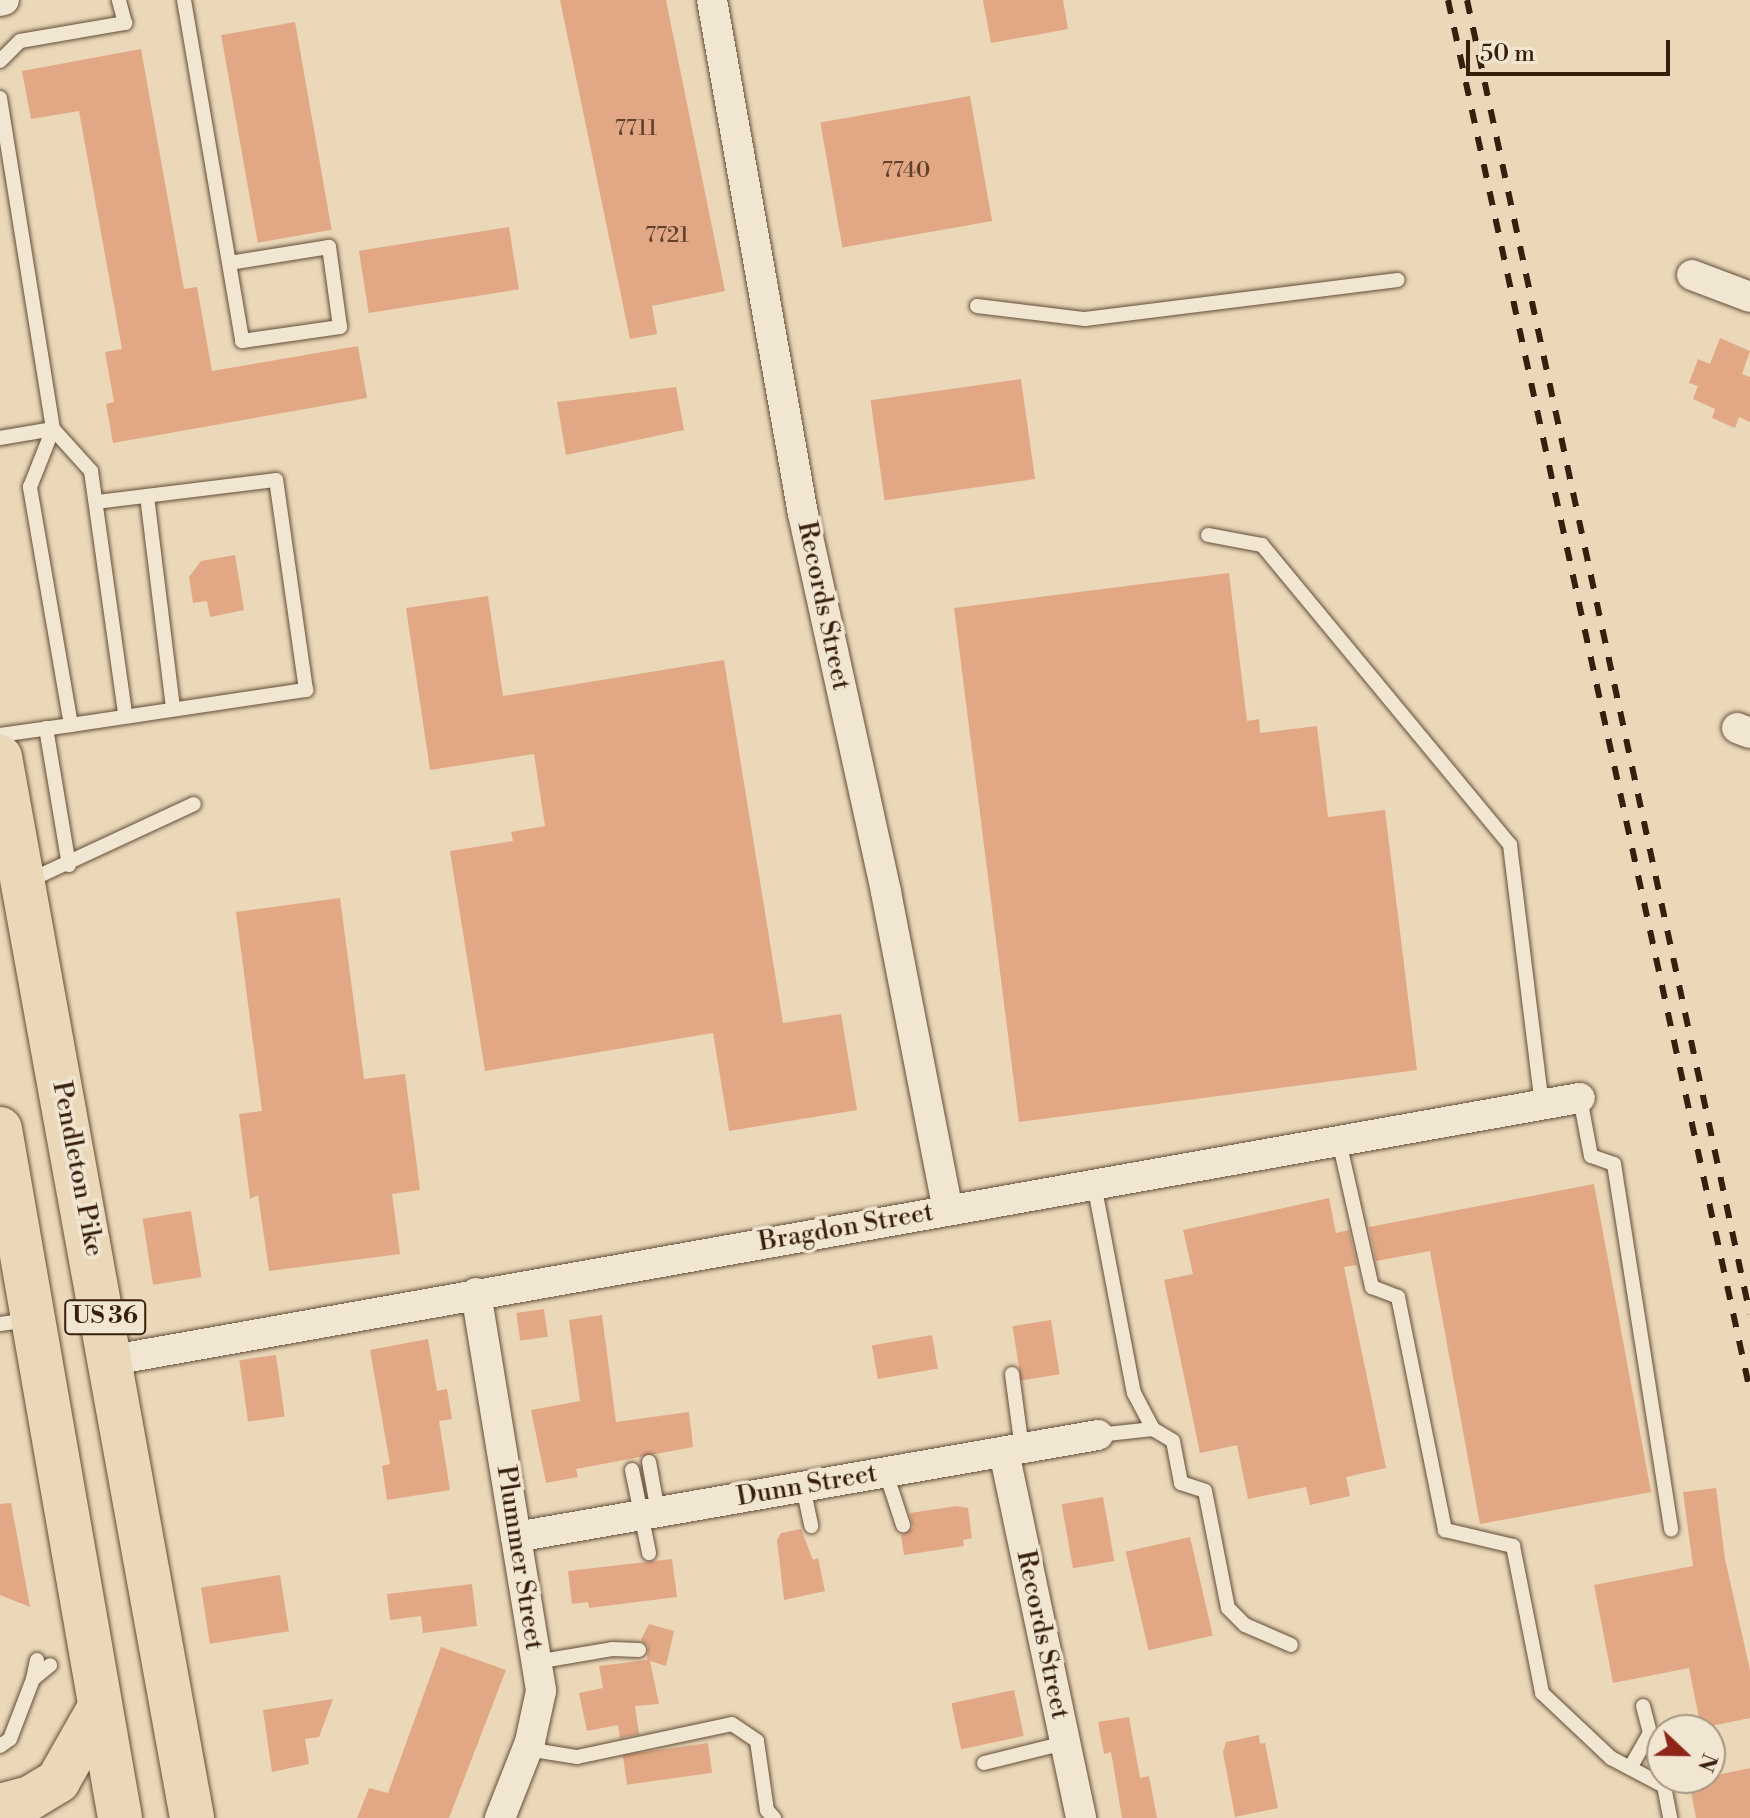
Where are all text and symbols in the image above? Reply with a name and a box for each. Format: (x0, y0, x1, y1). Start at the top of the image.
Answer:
scale bar (1470, 24, 1674, 74)
text: 50 m (1480, 39, 1535, 69)
house number: 7711 (615, 116, 657, 142)
house number: 7740 (882, 158, 930, 184)
house number: 7721 (645, 223, 689, 249)
street label: Records Street (790, 519, 856, 693)
street label: Pendleton Pike (45, 1079, 109, 1259)
street label: Bragdon Street (756, 1197, 936, 1259)
road number: US 36 (63, 1297, 147, 1337)
street label: Dunn Street (734, 1458, 880, 1514)
street label: Plummer Street (489, 1464, 549, 1652)
street label: Records Street (1009, 1548, 1075, 1722)
north arrow (1646, 1714, 1726, 1794)
text: N (1691, 1749, 1723, 1776)

